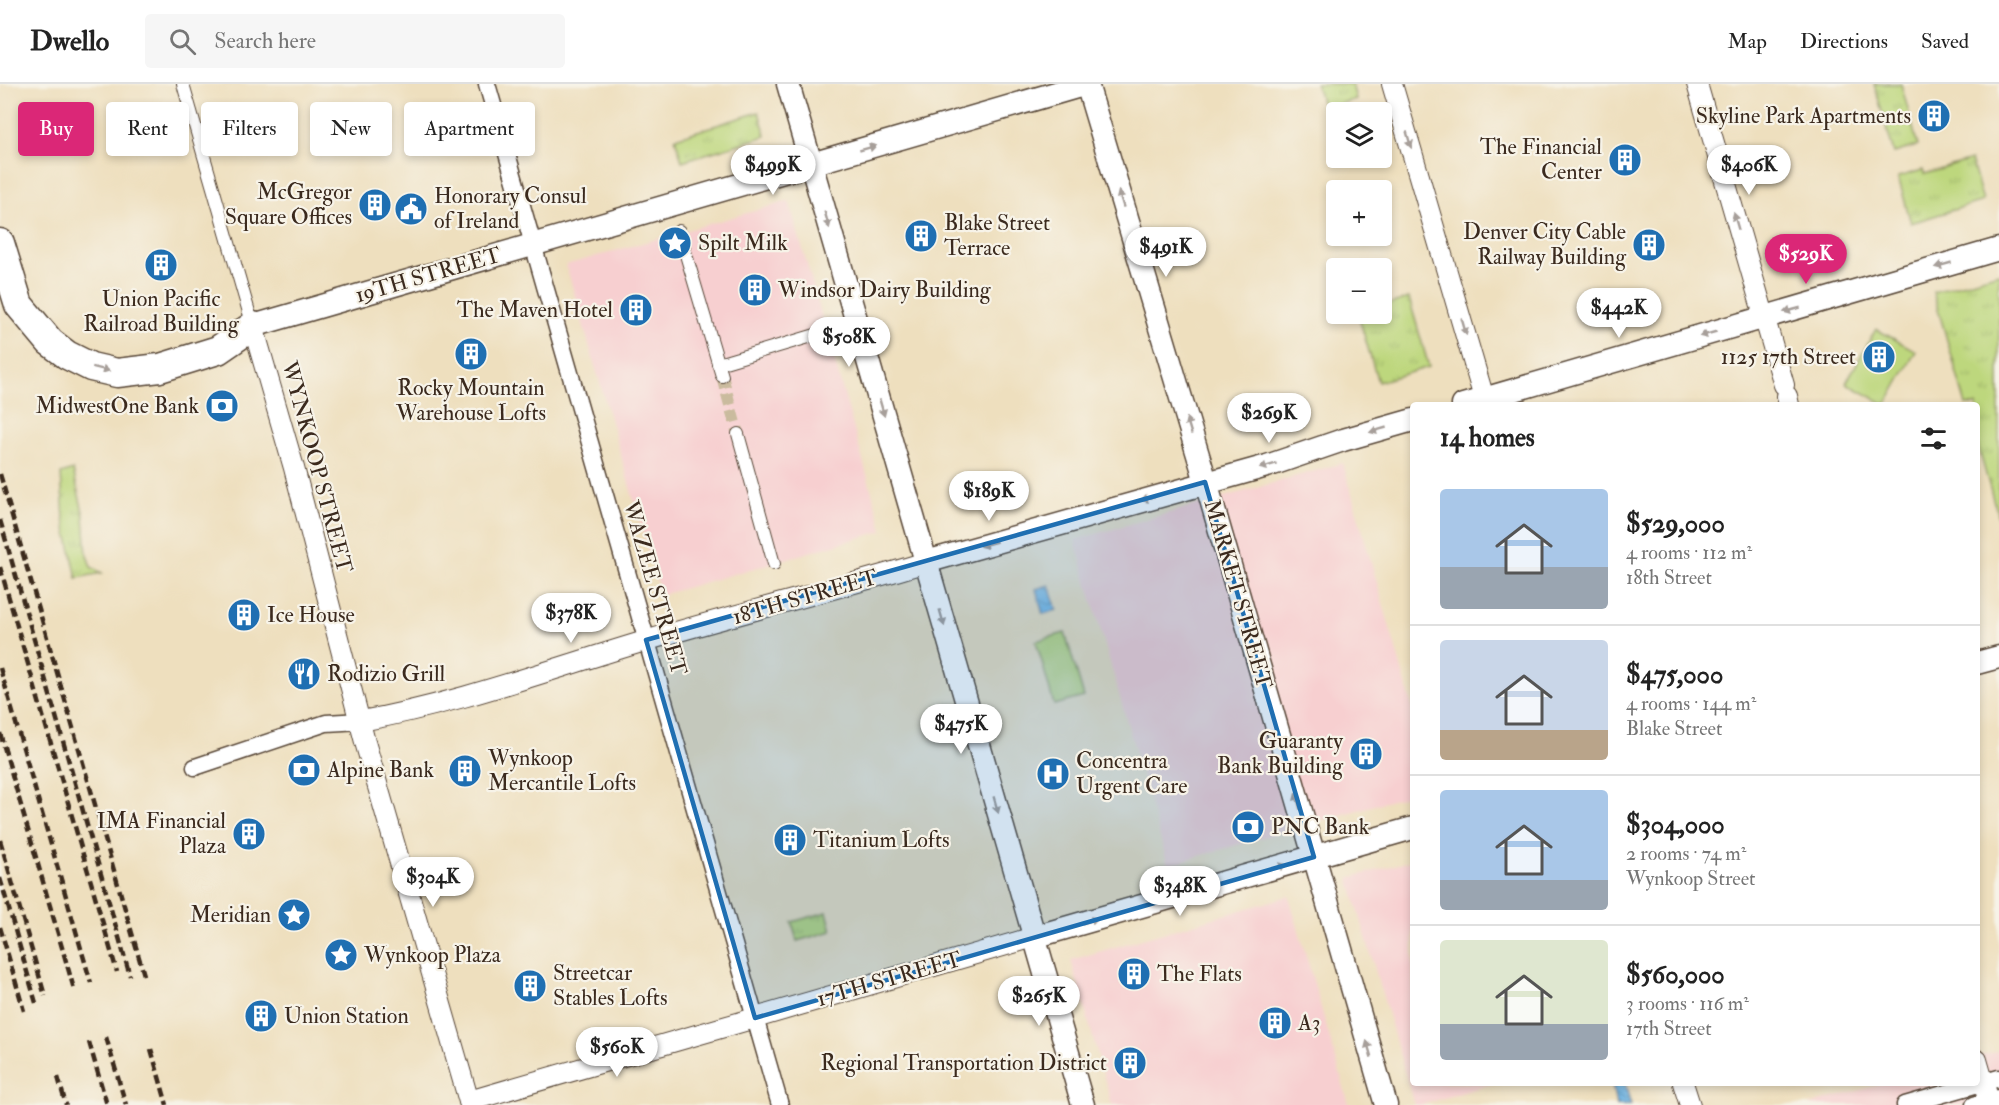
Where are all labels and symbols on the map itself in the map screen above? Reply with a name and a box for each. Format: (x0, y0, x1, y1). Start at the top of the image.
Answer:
building icon: Skyline Park Apartments (1916, 98, 1952, 134)
place label: Skyline Park Apartments (1696, 102, 1911, 131)
one-way arrow (1405, 131, 1414, 149)
place label: The Financial Center (1480, 133, 1603, 186)
building icon: The Financial Center (1607, 142, 1643, 178)
one-way arrow (859, 143, 877, 152)
pin: $499K (731, 145, 815, 196)
pin: $406K (1707, 145, 1791, 196)
place label: McGregor Square Offices (225, 178, 353, 231)
place label: Honorary Consul of Ireland (434, 182, 587, 235)
building icon: McGregor Square Offices (357, 187, 393, 223)
one-way arrow (1116, 190, 1125, 208)
public building icon: Honorary Consul of Ireland (393, 191, 429, 227)
place label: Blake Street Terrace (944, 209, 1050, 262)
one-way arrow (823, 211, 833, 230)
one-way arrow (1731, 212, 1740, 230)
building icon: Blake Street Terrace (903, 218, 939, 254)
place label: Denver City Cable Railway Building (1463, 218, 1627, 271)
place icon: Spilt Milk (657, 225, 693, 261)
pin: $491K (1124, 227, 1208, 278)
building icon: Denver City Cable Railway Building (1631, 227, 1667, 263)
place label: Spilt Milk (698, 229, 788, 258)
pin: $529K (1764, 234, 1848, 285)
street label: 19TH STREET (352, 241, 505, 309)
building icon: Union Pacific Railroad Building (143, 247, 179, 283)
one-way arrow (1934, 261, 1952, 270)
building icon: Windsor Dairy Building (737, 272, 773, 308)
place label: Windsor Dairy Building (777, 276, 992, 304)
place label: Union Pacific Railroad Building (83, 285, 240, 338)
pin: $442K (1577, 288, 1661, 339)
building icon: The Maven Hotel (618, 292, 654, 328)
place label: The Maven Hotel (457, 296, 613, 324)
one-way arrow (1783, 305, 1801, 315)
pin: $508K (807, 317, 891, 368)
one-way arrow (1460, 318, 1469, 336)
one-way arrow (1699, 330, 1717, 339)
building icon: Rocky Mountain Warehouse Lofts (453, 336, 489, 372)
building icon: 1125 17th Street (1861, 339, 1897, 375)
place label: 1125 17th Street (1721, 343, 1856, 371)
street label: WYNKOOP STREET (275, 357, 359, 576)
one-way arrow (92, 365, 110, 375)
place label: Rocky Mountain Warehouse Lofts (395, 374, 546, 427)
bank icon: MidwestOne Bank (204, 388, 240, 424)
place label: MidwestOne Bank (36, 392, 199, 420)
pin: $269K (1227, 393, 1311, 444)
one-way arrow (877, 399, 887, 417)
one-way arrow (1184, 417, 1193, 435)
one-way arrow (1369, 426, 1387, 435)
one-way arrow (1259, 462, 1277, 471)
pin: $189K (947, 471, 1031, 522)
one-way arrow (1140, 494, 1158, 503)
street label: MARKET STREET (1198, 496, 1279, 692)
street label: WAZEE STREET (616, 497, 693, 679)
one-way arrow (979, 539, 997, 549)
street label: 18TH STREET (729, 563, 881, 631)
pin: $378K (529, 593, 613, 644)
building icon: Ice House (226, 597, 262, 633)
place label: Ice House (267, 601, 355, 629)
one-way arrow (938, 609, 947, 627)
restaurant icon: Rodizio Grill (286, 656, 322, 692)
place label: Rodizio Grill (327, 660, 446, 688)
pin: $475K (919, 704, 1003, 755)
place label: Guaranty Bank Building (1217, 727, 1344, 780)
building icon: Guaranty Bank Building (1348, 736, 1384, 772)
place label: Wynkoop Mercantile Lofts (487, 744, 636, 797)
place label: Concentra Urgent Care (1076, 747, 1187, 800)
bank icon: Alpine Bank (286, 752, 322, 788)
building icon: Wynkoop Mercantile Lofts (447, 753, 483, 789)
place label: Alpine Bank (326, 756, 434, 785)
hospital icon: Concentra Urgent Care (1035, 756, 1071, 792)
one-way arrow (1293, 792, 1302, 810)
one-way arrow (992, 797, 1001, 815)
place label: IMA Financial Plaza (97, 807, 227, 860)
bank icon: PNC Bank (1230, 809, 1266, 845)
place label: PNC Bank (1271, 813, 1370, 841)
building icon: IMA Financial Plaza (231, 816, 267, 852)
building icon: Titanium Lofts (772, 822, 808, 858)
place label: Titanium Lofts (813, 826, 950, 854)
pin: $304K (391, 857, 475, 908)
one-way arrow (1269, 862, 1287, 872)
pin: $348K (1138, 866, 1222, 917)
place icon: Meridian (276, 897, 312, 933)
place label: Meridian (190, 901, 271, 929)
one-way arrow (1082, 916, 1100, 925)
place icon: Wynkoop Plaza (323, 937, 359, 973)
place label: Wynkoop Plaza (363, 941, 502, 970)
street label: 17TH STREET (813, 945, 965, 1013)
building icon: The Flats (1116, 956, 1152, 992)
place label: Streetcar Stables Lofts (553, 959, 667, 1012)
place label: The Flats (1157, 960, 1242, 988)
building icon: Streetcar Stables Lofts (512, 968, 548, 1004)
pin: $265K (997, 976, 1081, 1027)
building icon: Union Station (243, 998, 279, 1034)
place label: Union Station (284, 1002, 409, 1030)
building icon: A3 (1257, 1005, 1293, 1041)
place label: A3 (1297, 1009, 1320, 1037)
pin: $560K (575, 1027, 659, 1078)
one-way arrow (1364, 1040, 1374, 1058)
building icon: Regional Transportation District (1112, 1045, 1148, 1081)
place label: Regional Transportation District (820, 1049, 1107, 1078)

